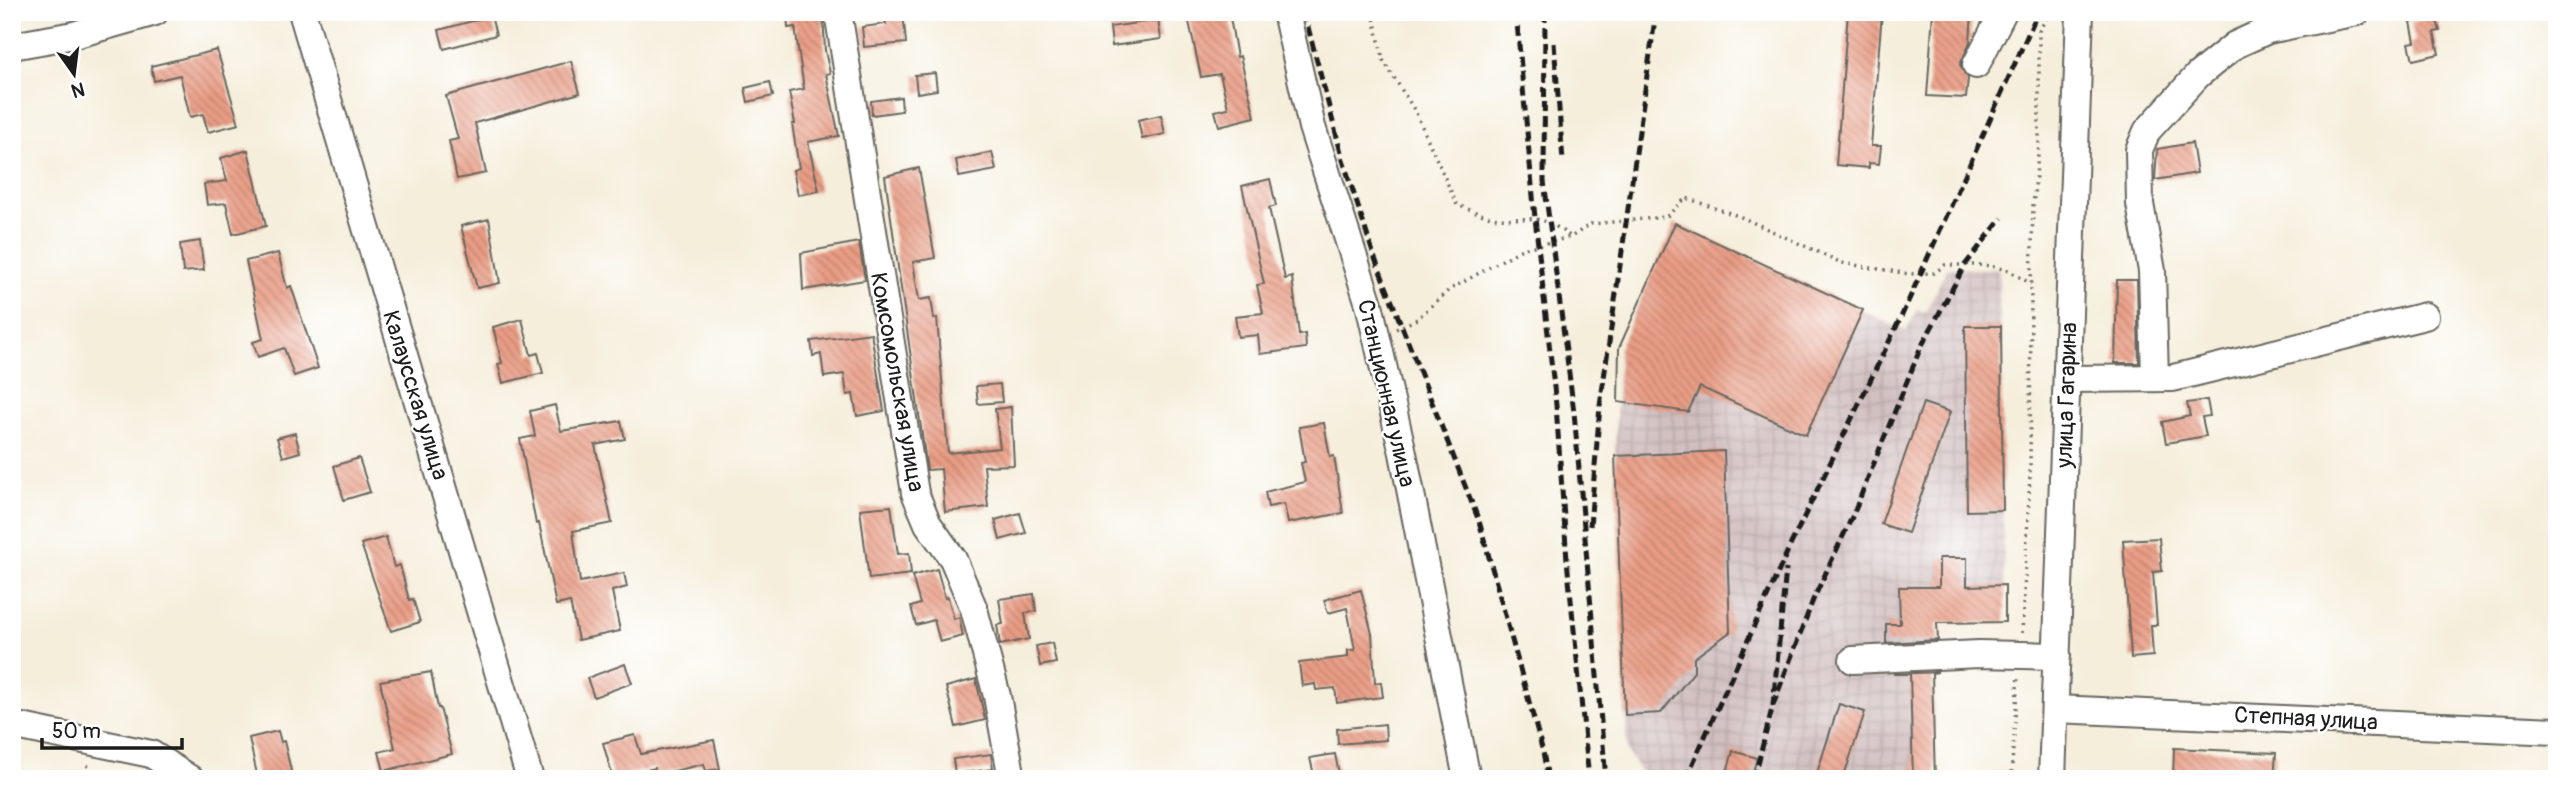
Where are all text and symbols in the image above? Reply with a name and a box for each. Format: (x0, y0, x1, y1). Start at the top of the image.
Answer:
north arrow (38, 38, 108, 108)
text: N (69, 76, 87, 103)
street label: Комсомольская улица (864, 270, 931, 494)
street label: Станционная улица (1351, 296, 1422, 490)
street label: Калаусская улица (376, 307, 455, 483)
street label: улица Гагарина (2049, 322, 2084, 469)
street label: Степная улица (2233, 700, 2379, 737)
scale bar (42, 707, 182, 751)
text: 50 m (52, 718, 101, 745)

